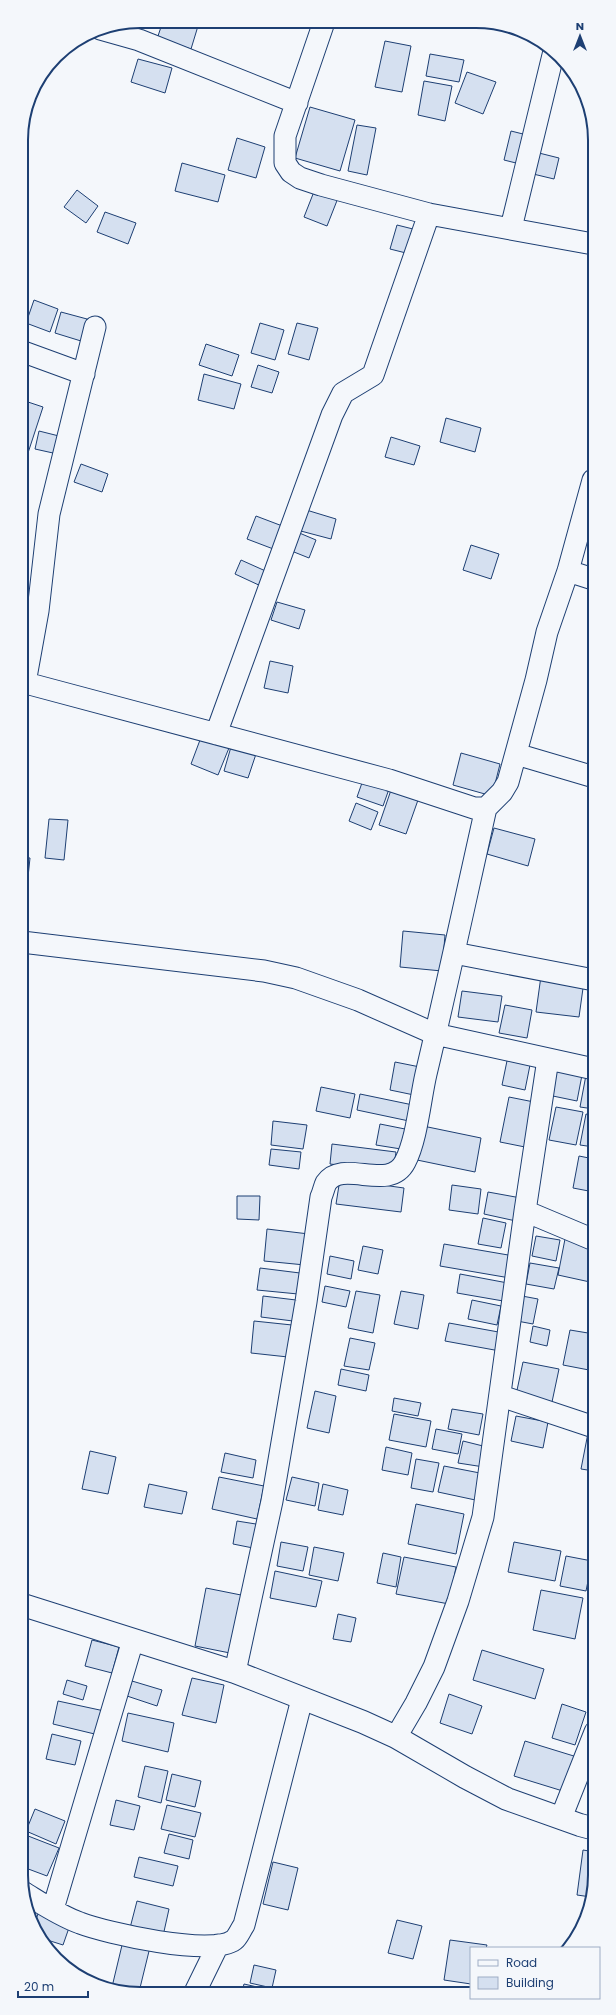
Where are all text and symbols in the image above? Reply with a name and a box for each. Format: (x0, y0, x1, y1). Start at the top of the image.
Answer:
north arrow (560, 16, 600, 56)
text: N (576, 18, 584, 34)
legend (470, 1947, 600, 1999)
text: Road (506, 1954, 537, 1971)
scale bar (18, 1973, 88, 1999)
text: Building (506, 1974, 554, 1991)
text: 20 m (24, 1978, 54, 1995)

